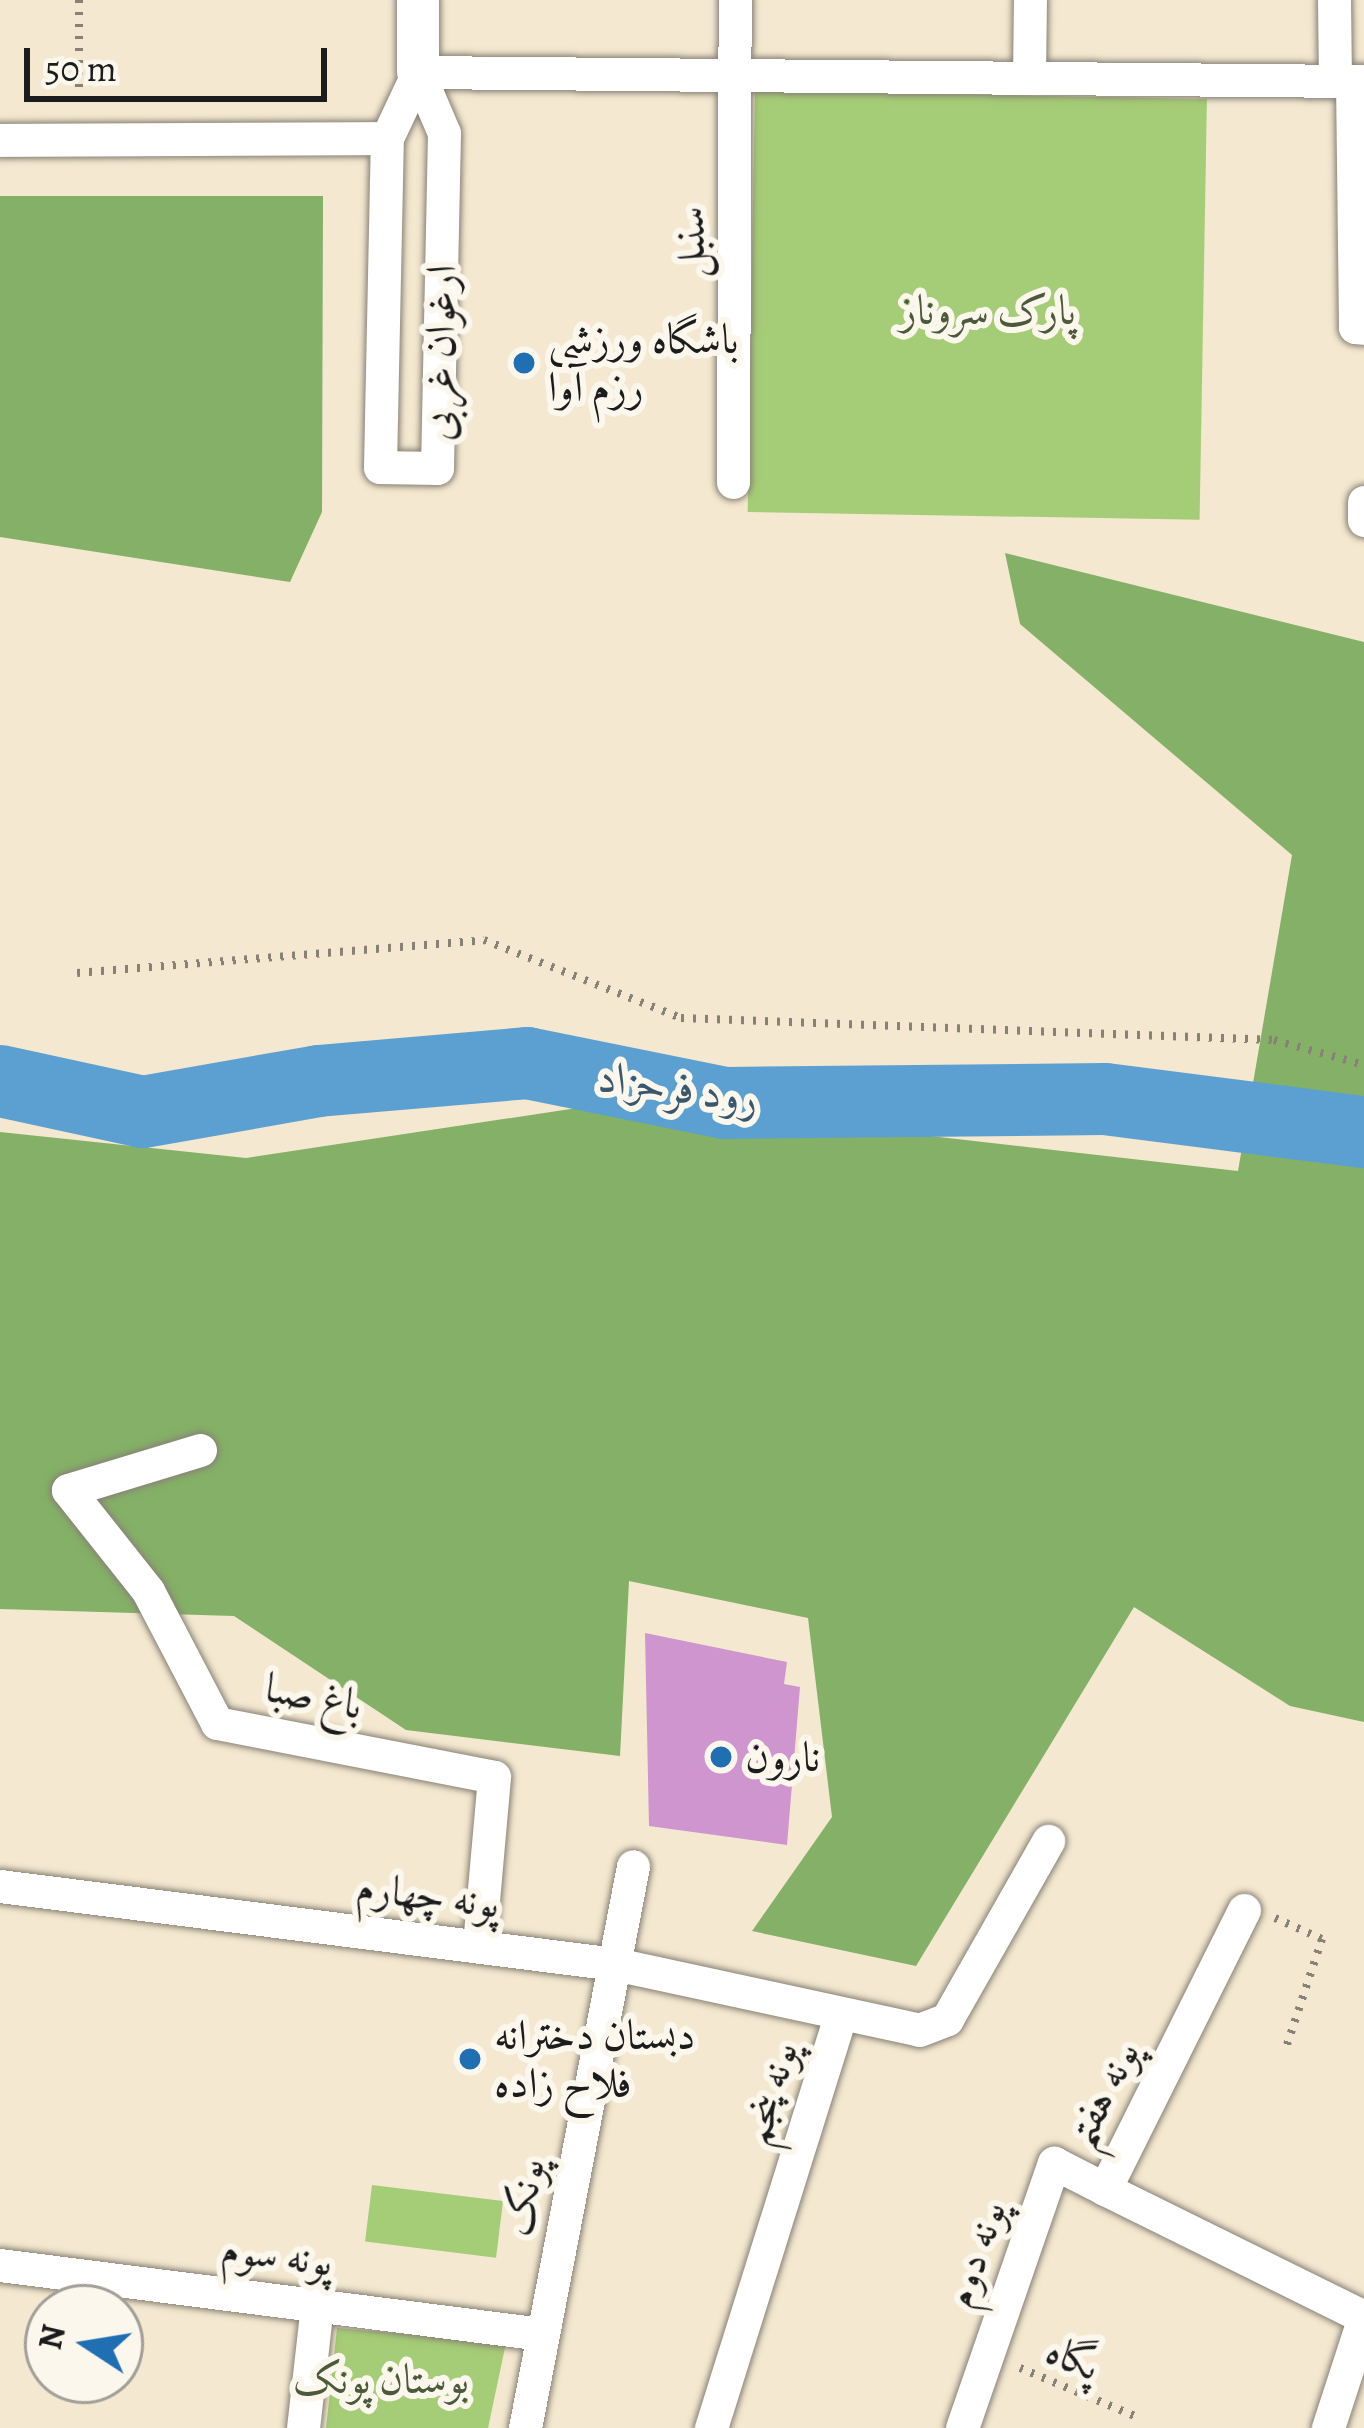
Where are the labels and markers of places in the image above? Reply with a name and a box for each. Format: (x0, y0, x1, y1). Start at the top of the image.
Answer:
place label: باشگاه ورزشی رزم آوا (548, 314, 739, 412)
marker: باشگاه ورزشی رزم آوا (511, 350, 537, 376)
place label: نارون (745, 1732, 820, 1782)
marker: نارون (708, 1744, 734, 1770)
place label: دبستان دخترانه فلاح زاده (494, 2010, 695, 2108)
marker: دبستان دخترانه فلاح زاده (457, 2046, 483, 2072)

